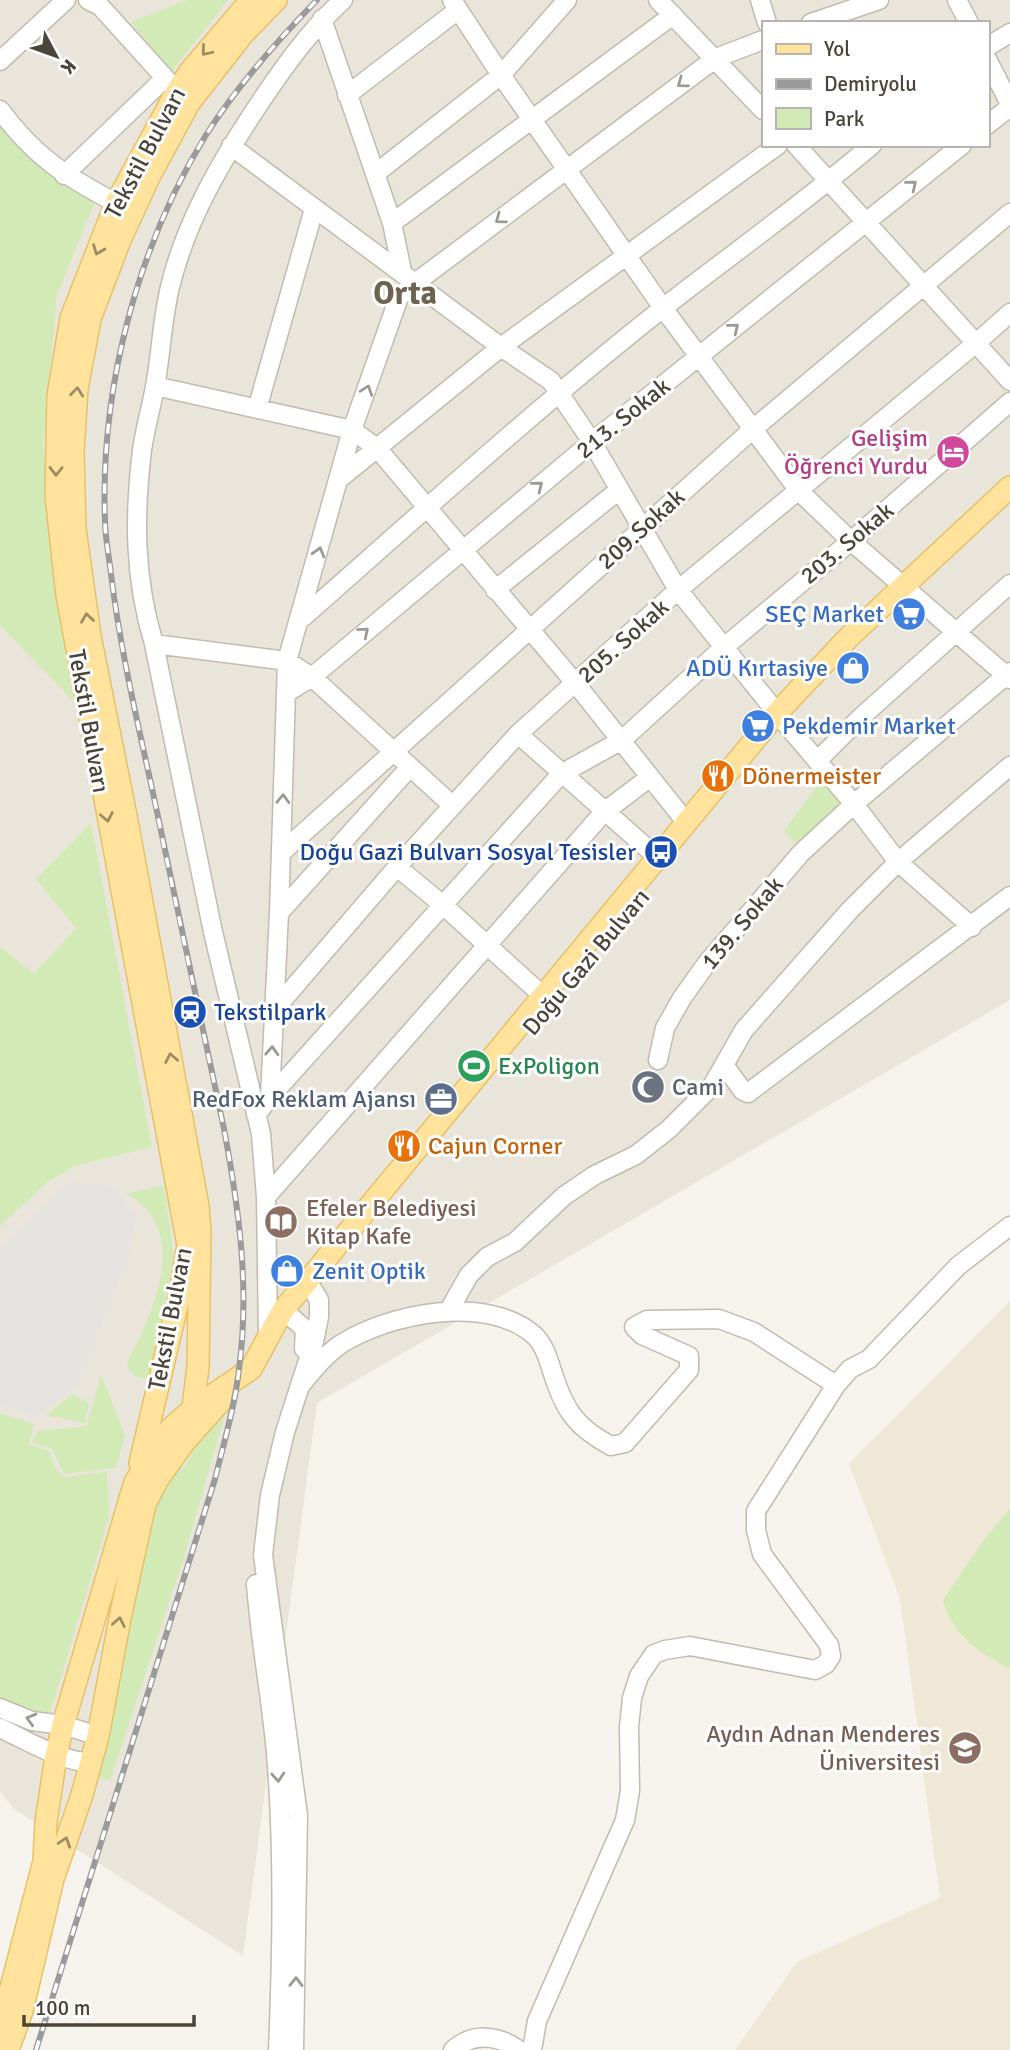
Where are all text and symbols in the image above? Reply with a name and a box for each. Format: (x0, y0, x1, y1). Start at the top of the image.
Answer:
north arrow (21, 21, 91, 91)
legend (762, 21, 989, 147)
text: Yol (824, 36, 850, 62)
one-way arrow (202, 43, 214, 56)
text: K (55, 54, 81, 79)
text: Demiryolu (824, 71, 917, 97)
one-way arrow (677, 75, 690, 87)
street label: Tekstil Bulvarı (98, 82, 192, 224)
text: Park (824, 106, 865, 132)
one-way arrow (904, 181, 916, 194)
one-way arrow (495, 211, 508, 224)
one-way arrow (92, 243, 106, 255)
district label: Orta (373, 274, 437, 313)
one-way arrow (727, 323, 739, 336)
street label: 213. Sokak (570, 371, 676, 465)
one-way arrow (359, 385, 373, 397)
one-way arrow (69, 386, 84, 397)
place label: Gelişim Öğrenci Yurdu (784, 423, 928, 481)
hotel icon: Gelişim Öğrenci Yurdu (934, 433, 972, 471)
one-way arrow (48, 467, 64, 477)
one-way arrow (530, 482, 543, 494)
street label: 209.Sokak (591, 482, 691, 576)
street label: 203. Sokak (794, 495, 900, 591)
one-way arrow (311, 546, 325, 558)
street label: 205. Sokak (571, 592, 675, 690)
supermarket icon: SEÇ Market (890, 595, 928, 633)
place label: SEÇ Market (765, 599, 884, 629)
one-way arrow (80, 612, 95, 624)
one-way arrow (356, 628, 369, 640)
street label: Tekstil Bulvarı (62, 647, 116, 795)
shop icon: ADÜ Kırtasiye (834, 649, 872, 687)
place label: ADÜ Kırtasiye (686, 653, 828, 683)
supermarket icon: Pekdemir Market (739, 707, 777, 745)
place label: Pekdemir Market (782, 711, 956, 741)
restaurant icon: Dönermeister (699, 757, 737, 795)
place label: Dönermeister (742, 761, 881, 791)
one-way arrow (275, 793, 290, 804)
one-way arrow (99, 811, 114, 823)
bus stop icon: Doğu Gazi Bulvarı Sosyal Tesisler (642, 833, 680, 871)
place label: Doğu Gazi Bulvarı Sosyal Tesisler (299, 837, 636, 867)
street label: 139. Sokak (694, 870, 790, 976)
street label: Doğu Gazi Bulvarı (516, 882, 656, 1042)
station icon: Tekstilpark (171, 993, 209, 1031)
place label: Tekstilpark (214, 997, 326, 1027)
one-way arrow (265, 1045, 280, 1056)
sports icon: ExPoligon (455, 1047, 493, 1085)
place label: ExPoligon (498, 1051, 600, 1081)
one-way arrow (164, 1052, 179, 1064)
mosque icon: Cami (629, 1068, 667, 1106)
place label: Cami (672, 1072, 724, 1102)
office icon: RedFox Reklam Ajansı (422, 1080, 460, 1118)
place label: RedFox Reklam Ajansı (192, 1084, 416, 1114)
restaurant icon: Cajun Corner (385, 1127, 423, 1165)
place label: Cajun Corner (428, 1131, 562, 1161)
place label: Efeler Belediyesi Kitap Kafe (306, 1193, 476, 1251)
library icon: Efeler Belediyesi Kitap Kafe (262, 1203, 300, 1241)
street label: Tekstil Bulvarı (141, 1245, 199, 1393)
shop icon: Zenit Optik (268, 1252, 306, 1290)
place label: Zenit Optik (312, 1256, 426, 1286)
one-way arrow (111, 1616, 126, 1628)
one-way arrow (25, 1713, 37, 1728)
place label: Aydın Adnan Menderes Üniversitesi (706, 1719, 940, 1777)
school or university icon: Aydın Adnan Menderes Üniversitesi (946, 1729, 984, 1767)
one-way arrow (270, 1771, 285, 1782)
one-way arrow (56, 1837, 71, 1849)
one-way arrow (289, 1976, 304, 1987)
scale bar (24, 1983, 194, 2027)
text: 100 m (35, 1995, 90, 2021)

